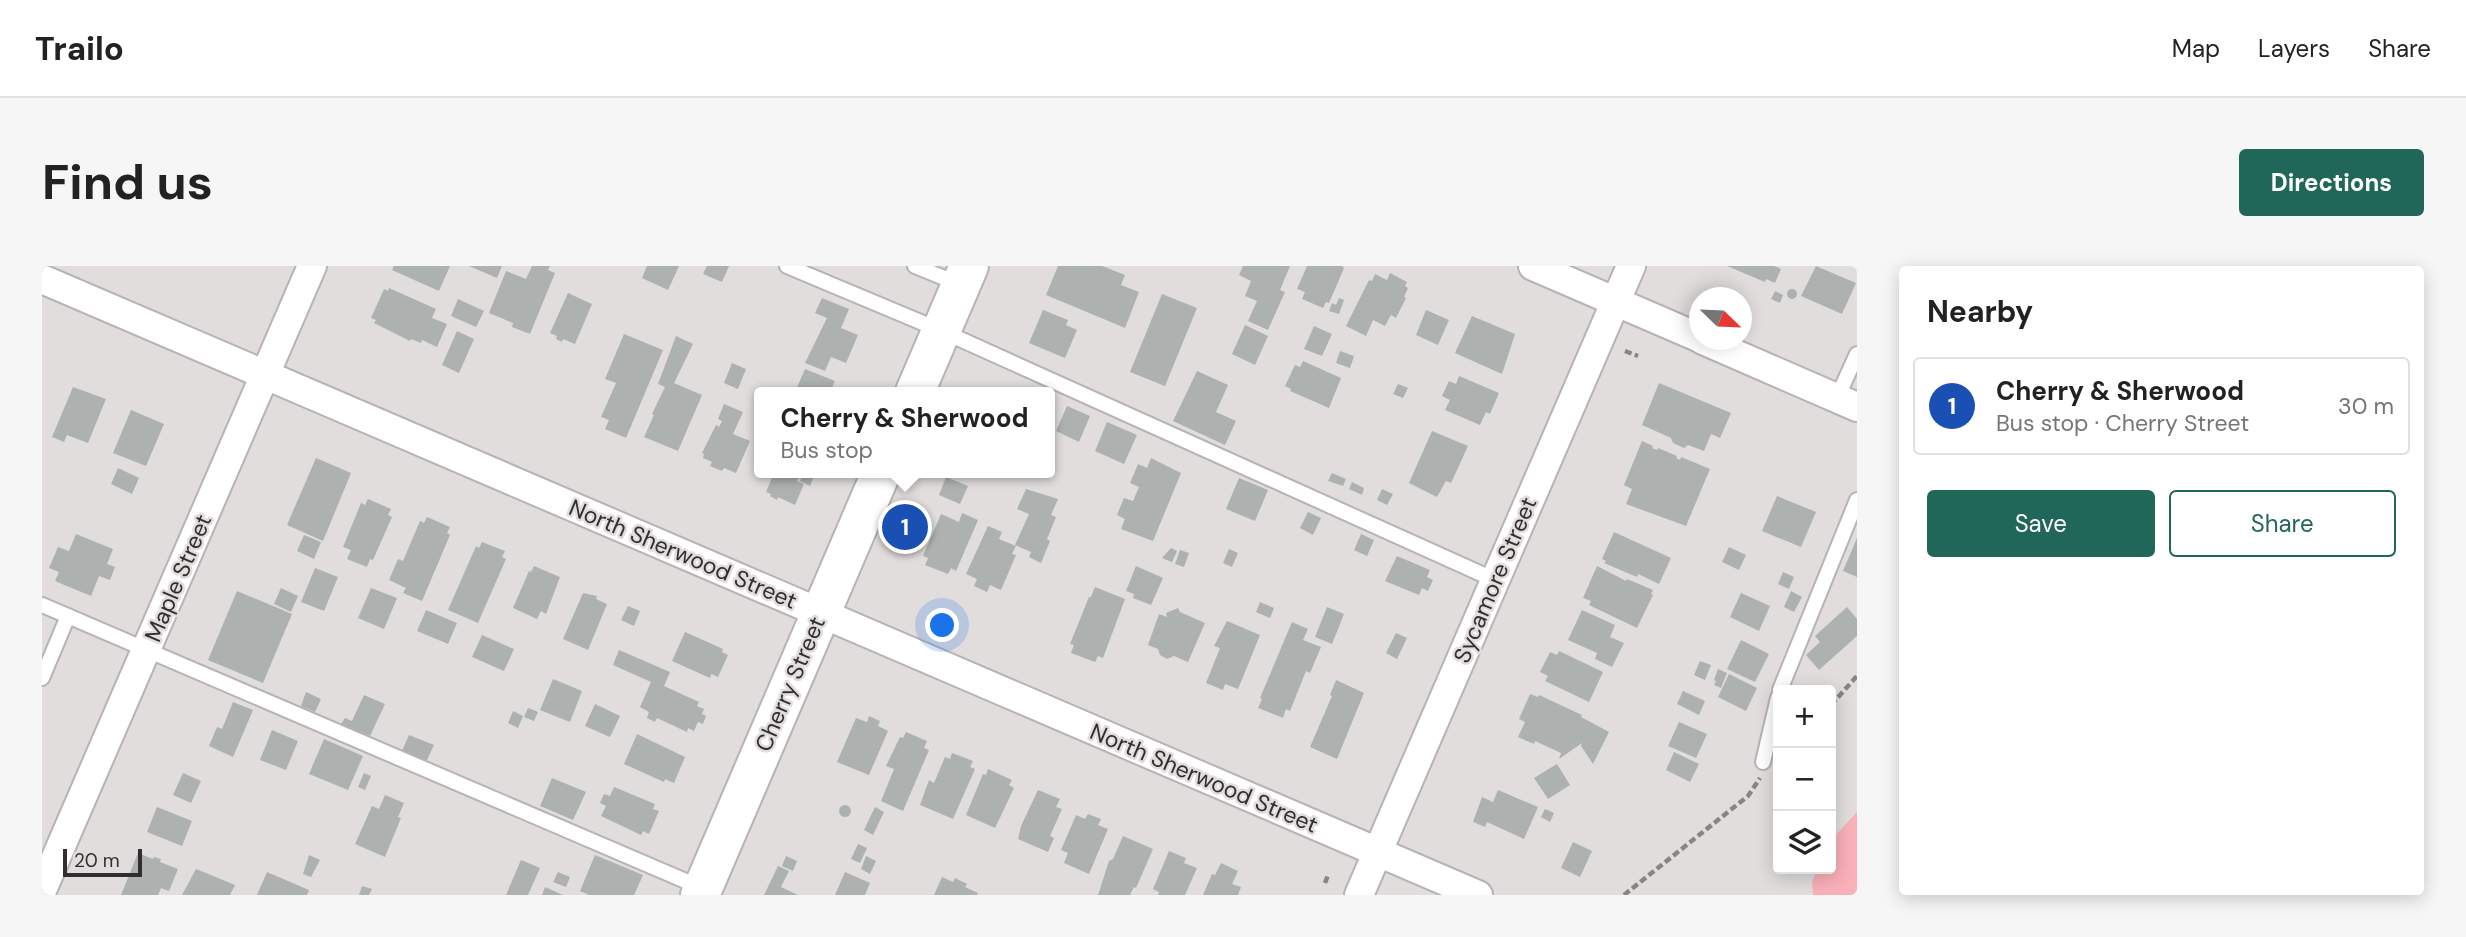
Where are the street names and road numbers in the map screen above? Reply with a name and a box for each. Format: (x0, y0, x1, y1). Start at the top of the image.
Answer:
street label: North Sherwood Street (565, 492, 801, 616)
street label: Sycamore Street (1447, 493, 1543, 667)
street label: Maple Street (138, 510, 218, 646)
street label: Cherry Street (748, 612, 832, 756)
street label: North Sherwood Street (1086, 716, 1322, 840)

